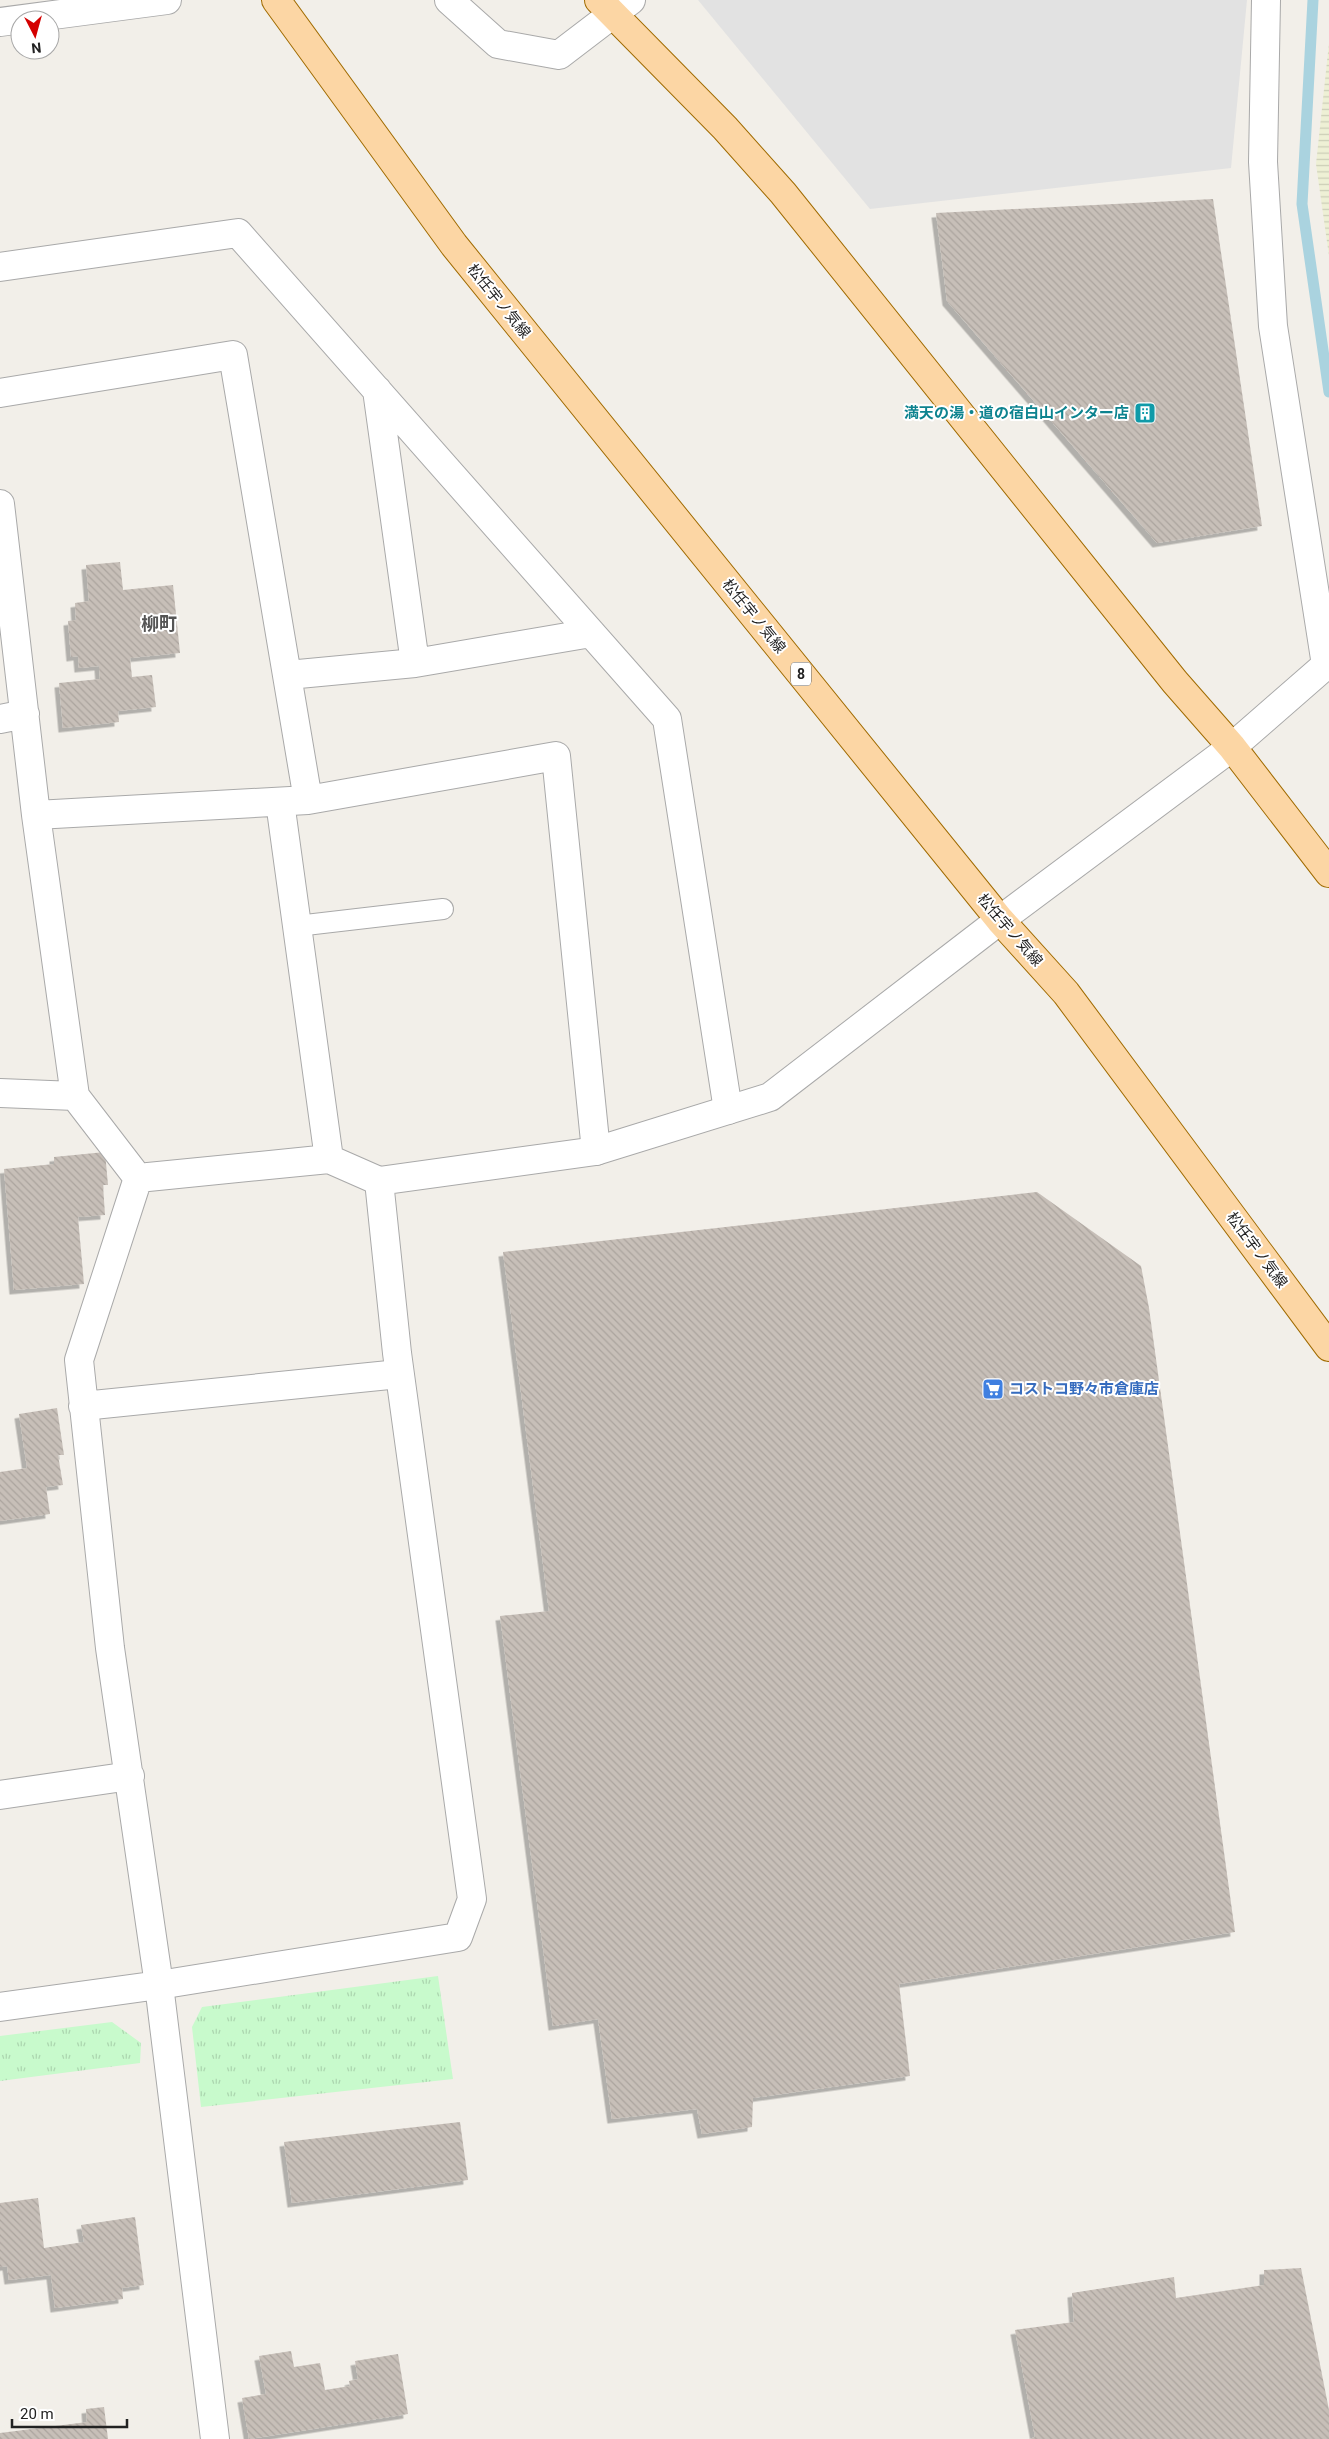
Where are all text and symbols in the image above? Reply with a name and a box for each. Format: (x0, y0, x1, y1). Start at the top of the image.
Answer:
north arrow (10, 10, 60, 60)
text: N (31, 39, 42, 56)
street label: 松任宇ノ気線 (464, 260, 534, 342)
building icon: 満天の湯・道の宿白山インター店 (1133, 401, 1157, 425)
place label: 満天の湯・道の宿白山インター店 (904, 404, 1129, 422)
street label: 松任宇ノ気線 (719, 575, 789, 657)
district label: 柳町 (141, 613, 177, 634)
road number: 8 (791, 662, 811, 686)
street label: 松任宇ノ気線 (974, 890, 1046, 970)
street label: 松任宇ノ気線 (1223, 1209, 1291, 1291)
supermarket icon: コストコ野々市倉庫店 (981, 1377, 1005, 1401)
place label: コストコ野々市倉庫店 (1009, 1380, 1159, 1398)
scale bar (12, 2396, 128, 2428)
text: 20 m (20, 2405, 54, 2423)

